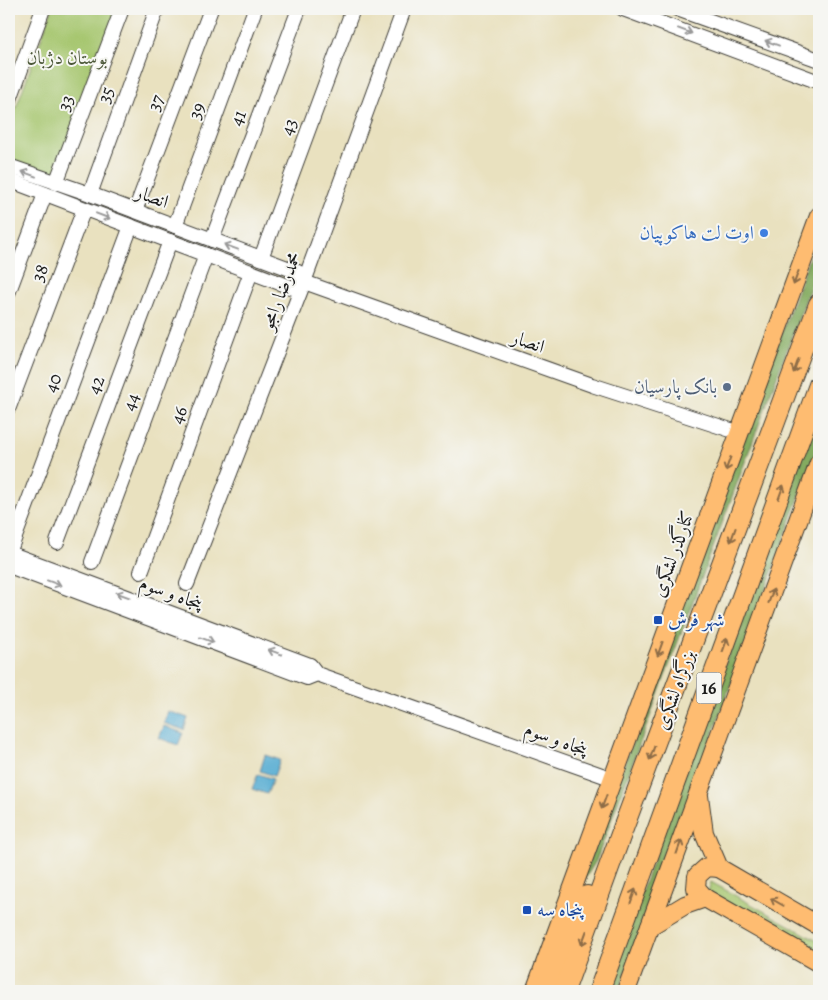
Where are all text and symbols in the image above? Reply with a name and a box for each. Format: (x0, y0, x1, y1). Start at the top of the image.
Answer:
one-way arrow (677, 27, 693, 36)
one-way arrow (765, 38, 780, 47)
park label: بوستان دژبان (26, 45, 108, 71)
street label: 35 (91, 83, 121, 107)
street label: 33 (51, 91, 81, 115)
street label: 37 (141, 91, 171, 115)
street label: 39 (182, 99, 212, 123)
street label: 41 (223, 106, 253, 130)
street label: 43 (274, 115, 304, 139)
one-way arrow (21, 168, 37, 178)
street label: انصار (130, 178, 172, 215)
one-way arrow (95, 212, 111, 221)
place label: اوت لت هاکوپیان (639, 220, 754, 246)
marker: اوت لت هاکوپیان (758, 227, 770, 239)
one-way arrow (224, 242, 239, 251)
street label: محمدرضا رامجو (254, 248, 308, 336)
street label: 38 (25, 260, 55, 286)
one-way arrow (791, 270, 800, 286)
street label: انصار (506, 324, 548, 360)
one-way arrow (791, 358, 800, 373)
street label: 40 (38, 370, 68, 396)
street label: 42 (81, 372, 111, 398)
place label: بانک پارسیان (634, 374, 717, 400)
marker: بانک پارسیان (721, 381, 733, 393)
street label: 44 (116, 389, 146, 415)
street label: 46 (164, 402, 194, 428)
one-way arrow (723, 456, 732, 471)
one-way arrow (777, 485, 786, 500)
street label: کنارگذر لشگری (644, 507, 701, 601)
one-way arrow (728, 527, 737, 542)
street label: پنجاه و سوم (135, 570, 208, 620)
one-way arrow (47, 580, 62, 589)
one-way arrow (767, 588, 776, 604)
one-way arrow (116, 590, 131, 599)
place label: شهر فرش (668, 607, 725, 633)
marker: شهر فرش (652, 614, 664, 626)
one-way arrow (199, 636, 214, 645)
one-way arrow (721, 638, 730, 653)
one-way arrow (655, 641, 664, 656)
street label: بزرگراه لشگری (649, 646, 702, 734)
one-way arrow (268, 647, 283, 656)
road number: 16 (696, 672, 722, 704)
street label: پنجاه و سوم (520, 716, 593, 766)
one-way arrow (647, 744, 656, 760)
one-way arrow (599, 794, 608, 809)
one-way arrow (675, 840, 684, 855)
one-way arrow (629, 889, 638, 904)
one-way arrow (770, 896, 785, 906)
place label: پنجاه سه (537, 897, 585, 923)
marker: پنجاه سه (521, 904, 533, 916)
one-way arrow (578, 930, 588, 946)

